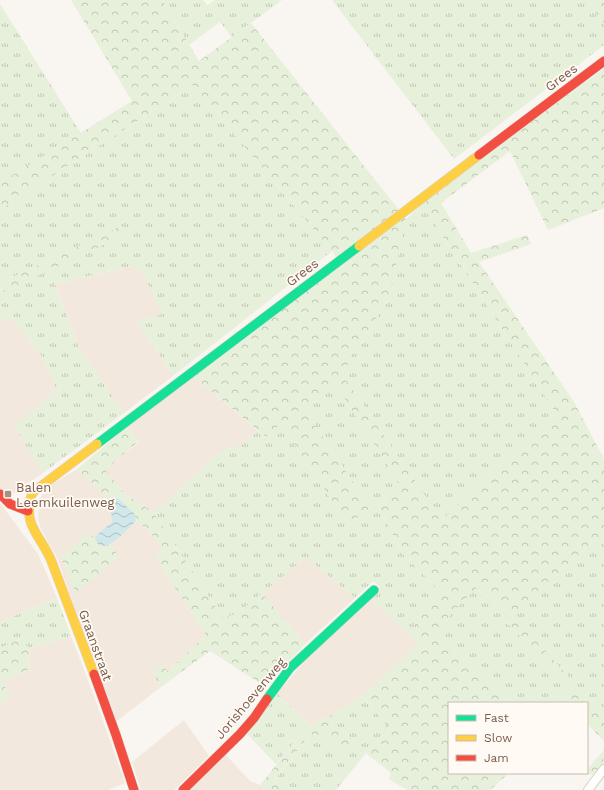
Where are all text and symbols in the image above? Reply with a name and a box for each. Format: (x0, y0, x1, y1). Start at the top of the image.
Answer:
street label: Grees (542, 60, 580, 94)
street label: Grees (283, 255, 321, 289)
place label: Balen Leemkuilenweg (16, 480, 114, 510)
marker: Balen Leemkuilenweg (3, 489, 13, 499)
street label: Graanstraat (76, 608, 116, 683)
street label: Jorishoevenweg (212, 655, 289, 742)
legend (448, 702, 588, 774)
text: Fast (484, 711, 509, 725)
text: Slow (484, 731, 512, 745)
text: Jam (484, 751, 509, 765)

